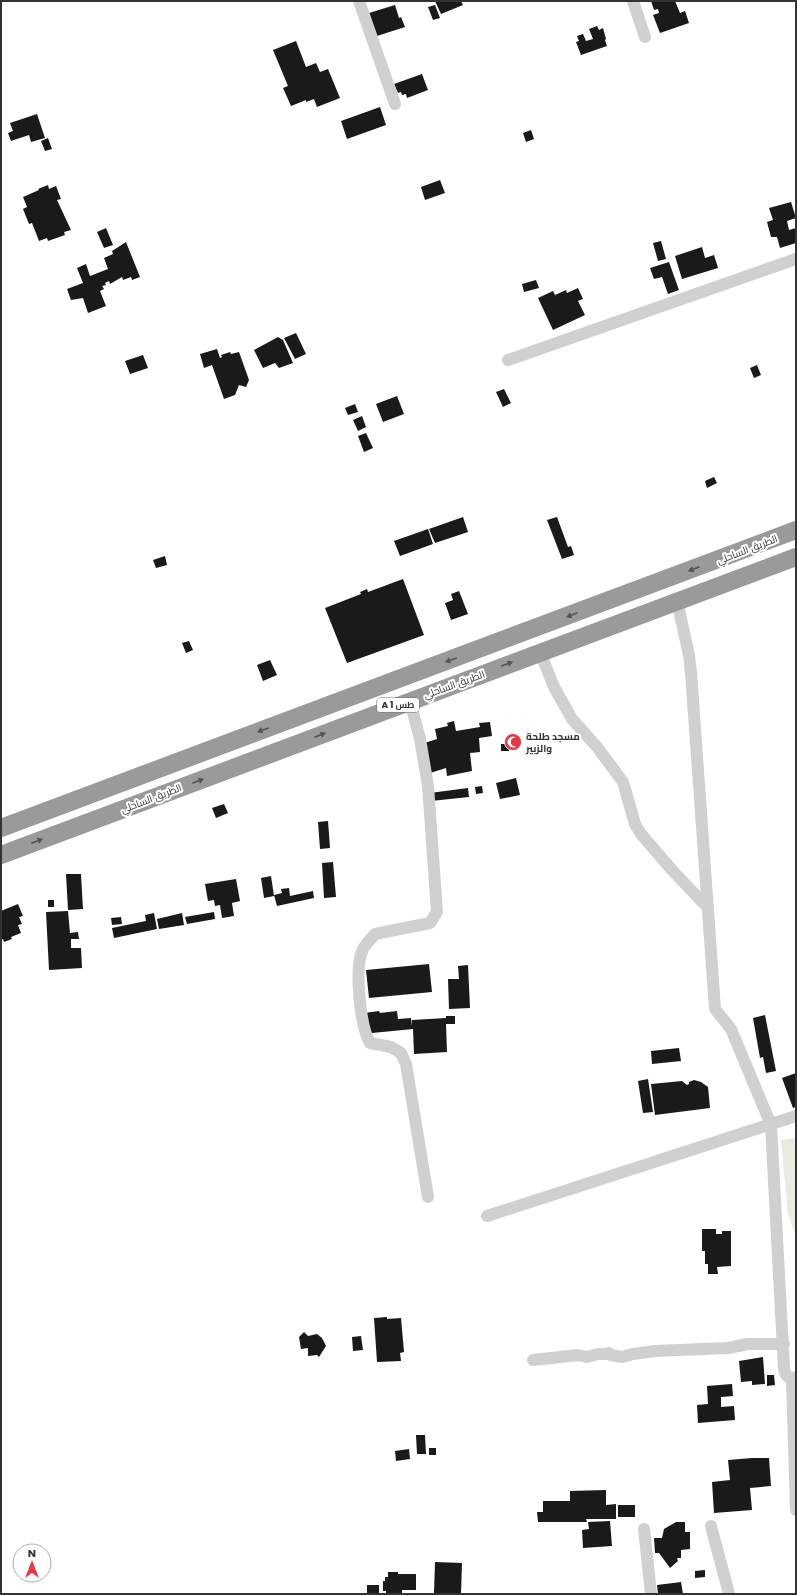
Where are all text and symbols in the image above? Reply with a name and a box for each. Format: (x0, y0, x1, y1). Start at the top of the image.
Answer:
street label: الطريق الساحلي (715, 531, 780, 568)
one-way arrow (688, 566, 700, 572)
one-way arrow (566, 612, 578, 618)
one-way arrow (444, 658, 456, 664)
one-way arrow (502, 661, 514, 667)
street label: الطريق الساحلي (421, 666, 487, 702)
road number: A 1 طس (377, 698, 419, 712)
one-way arrow (257, 727, 269, 733)
place label: مسجد طلحة والزبير (525, 729, 580, 756)
one-way arrow (314, 731, 326, 737)
mosque icon: مسجد طلحة والزبير (503, 732, 523, 752)
one-way arrow (193, 777, 205, 783)
street label: الطريق الساحلي (119, 780, 184, 817)
one-way arrow (32, 838, 44, 844)
north arrow (12, 1543, 52, 1583)
text: N (28, 1545, 36, 1561)

